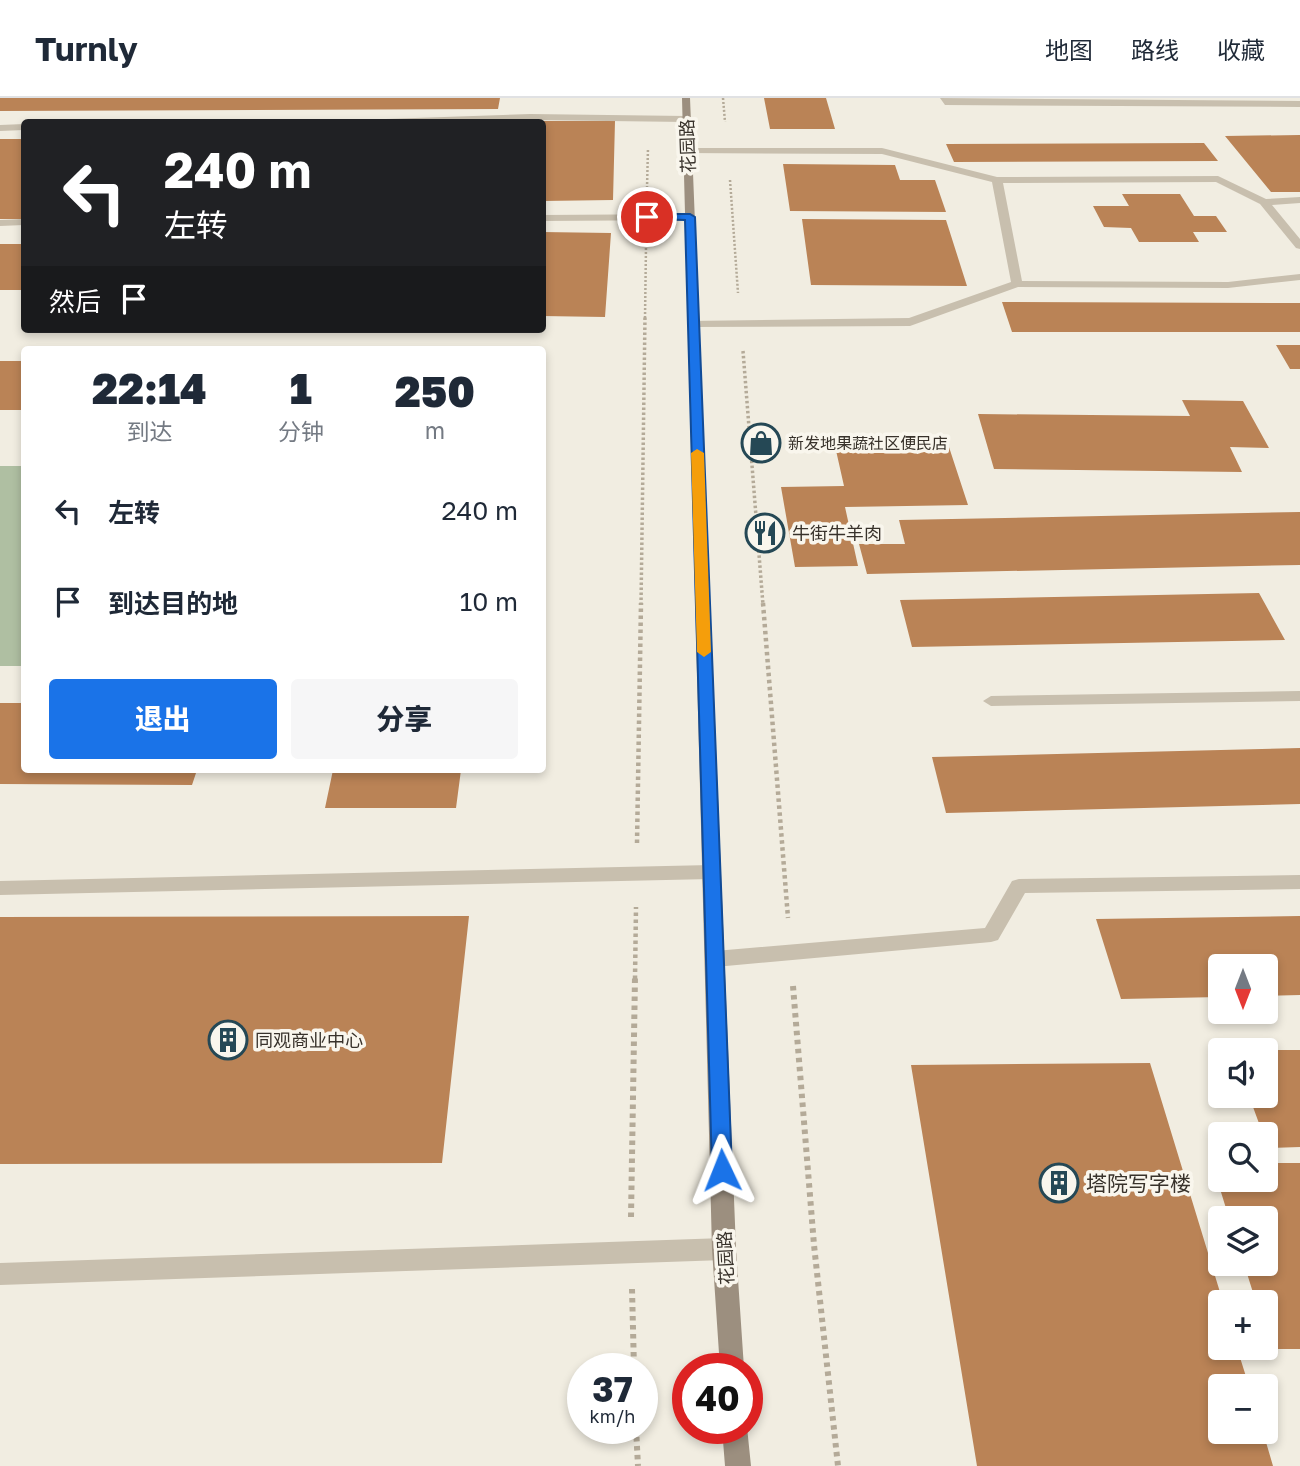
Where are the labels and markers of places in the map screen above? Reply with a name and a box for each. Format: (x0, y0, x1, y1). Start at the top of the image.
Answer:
pin (617, 187, 677, 247)
shop icon: 新发地果蔬社区便民店 (740, 422, 782, 464)
place label: 新发地果蔬社区便民店 (788, 433, 948, 453)
restaurant icon: 牛街牛羊肉 (744, 512, 786, 554)
place label: 牛街牛羊肉 (792, 522, 882, 544)
building icon: 同观商业中心 (207, 1019, 249, 1061)
place label: 同观商业中心 (255, 1029, 363, 1051)
building icon: 塔院写字楼 (1038, 1162, 1080, 1204)
place label: 塔院写字楼 (1086, 1170, 1191, 1196)

